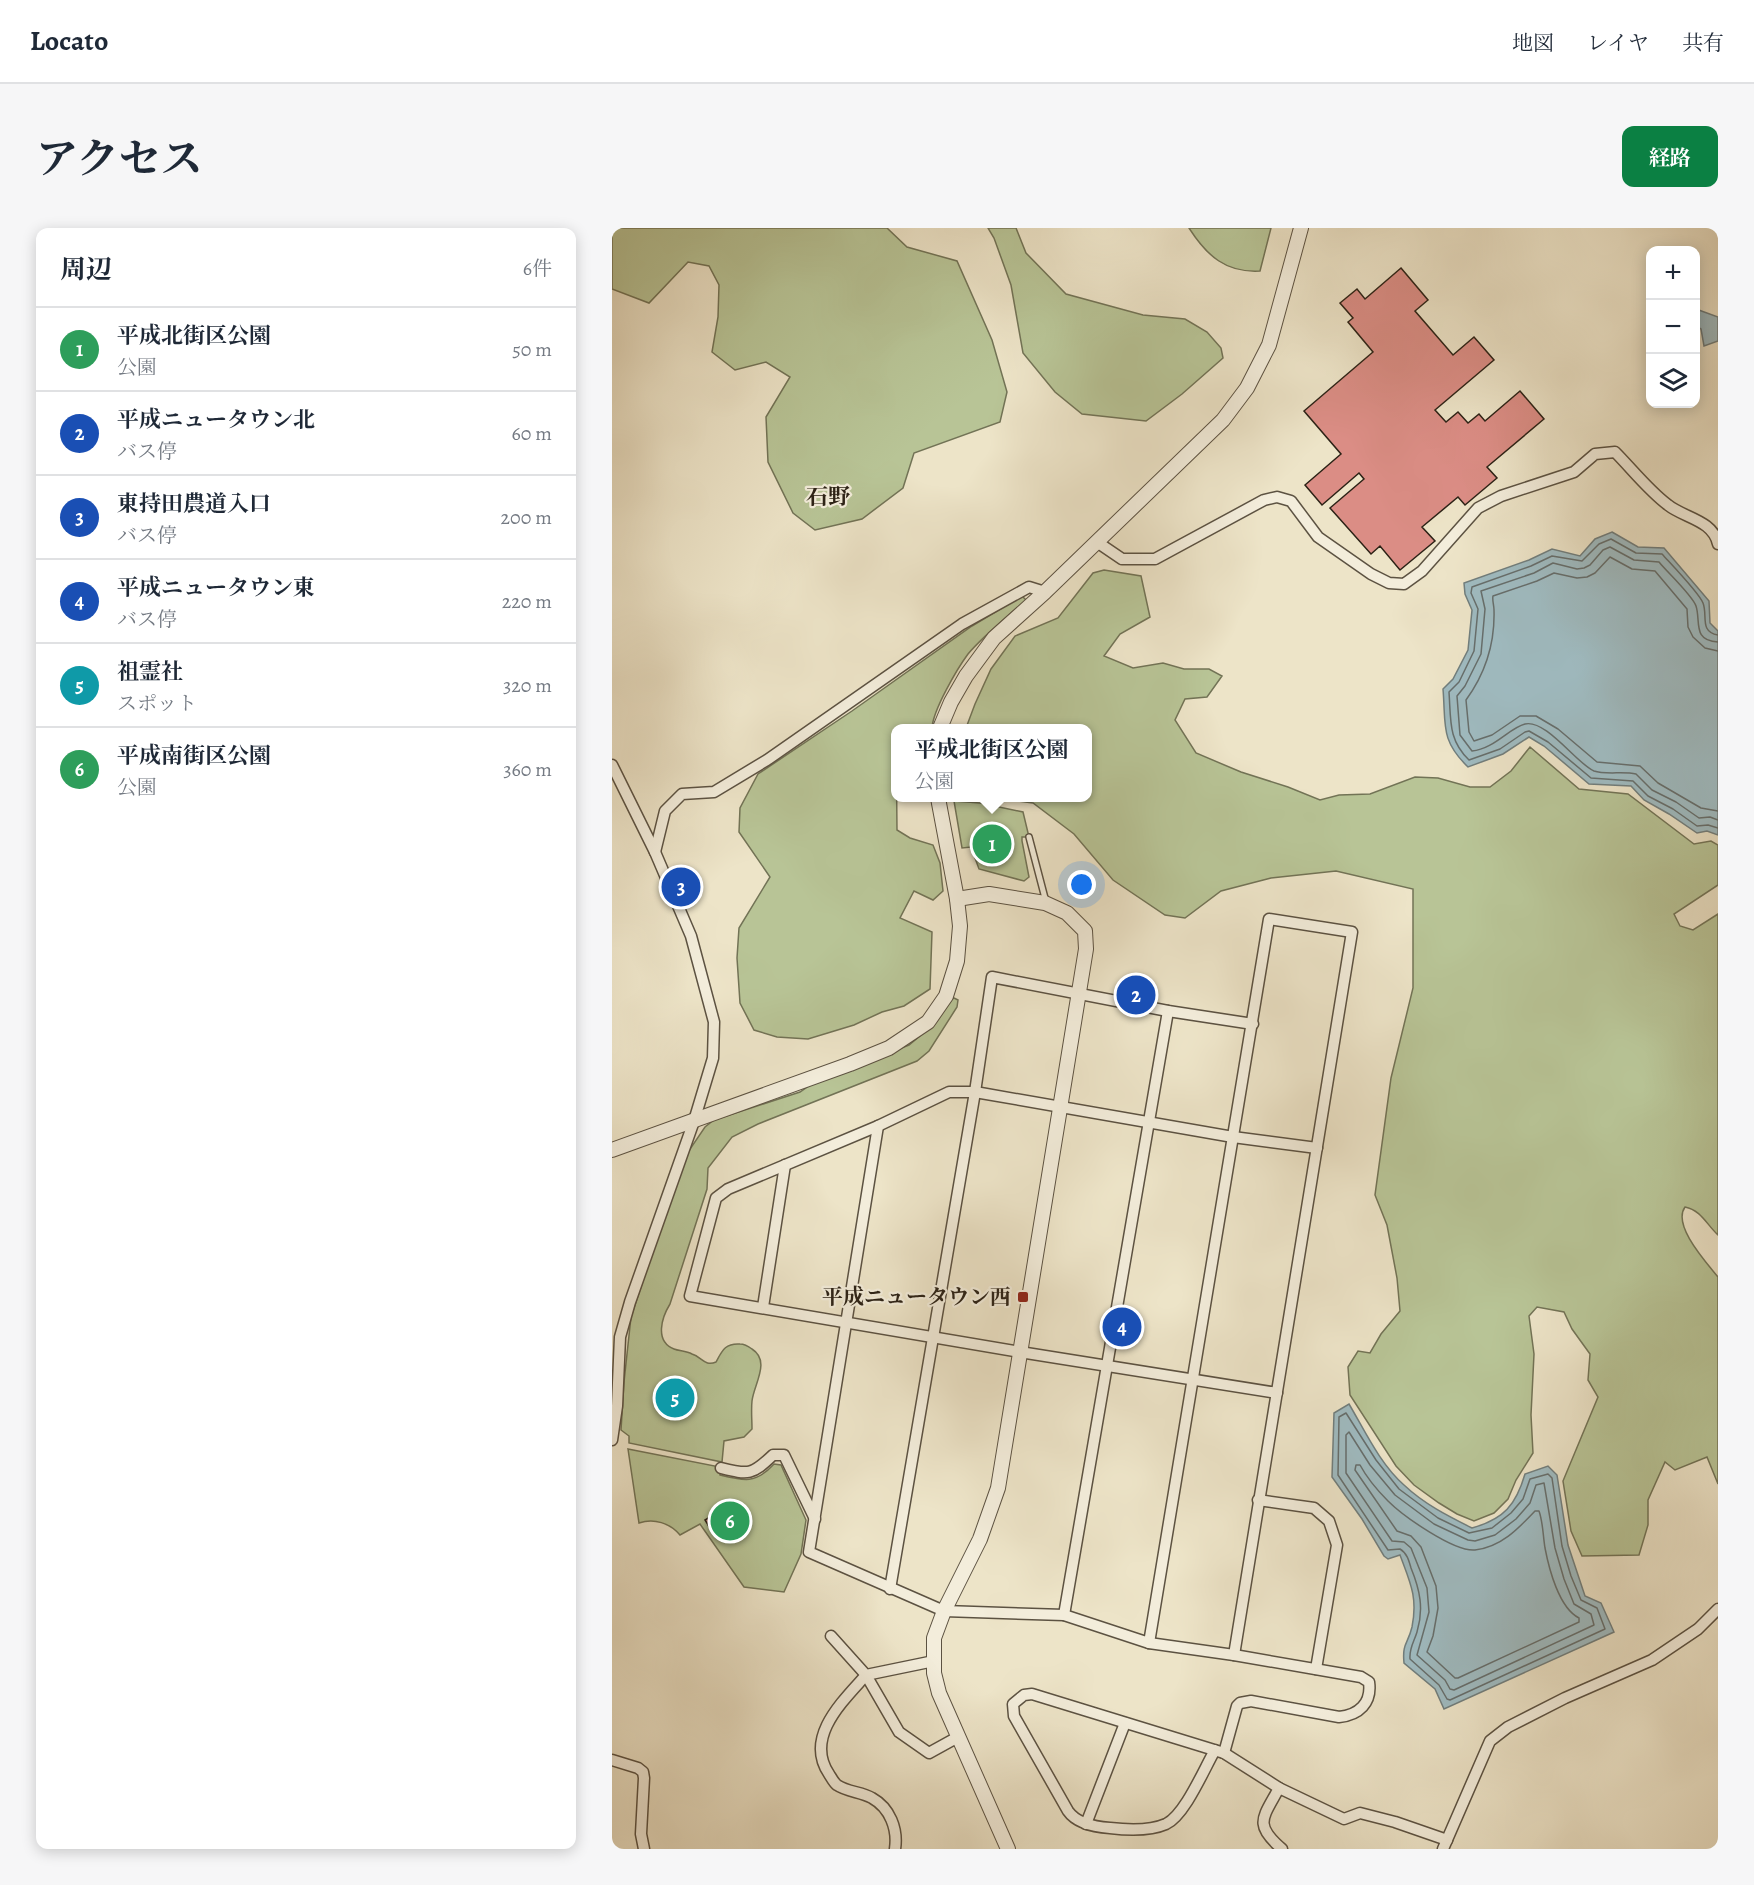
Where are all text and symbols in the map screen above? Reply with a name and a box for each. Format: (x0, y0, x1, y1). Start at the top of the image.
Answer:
text: Locato (30, 22, 108, 60)
text: 地図 (1512, 29, 1554, 57)
text: レイヤ (1587, 29, 1649, 57)
text: 共有 (1682, 29, 1724, 57)
button: 経路 (1622, 126, 1718, 187)
text: アクセス (36, 130, 203, 187)
map controls (1646, 246, 1700, 408)
button: + (1646, 246, 1700, 300)
text: 周辺 (60, 252, 112, 287)
text: 6件 (523, 255, 552, 282)
button: − (1646, 300, 1700, 354)
text: 平成北街区公園 (117, 321, 271, 351)
text: 1 (76, 336, 83, 363)
text: 50 m (512, 336, 552, 363)
text: 公園 (117, 354, 157, 381)
button: layers (1646, 354, 1700, 408)
text: 平成ニュータウン北 (117, 405, 315, 435)
text: 2 (75, 420, 84, 447)
text: 60 m (512, 420, 552, 447)
text: バス停 (117, 438, 177, 465)
district label: 石野 (806, 482, 851, 512)
text: 東持田農道入口 (117, 489, 271, 519)
text: 3 (75, 504, 84, 531)
text: 200 m (501, 504, 552, 531)
text: バス停 (117, 522, 177, 549)
text: 平成ニュータウン東 (117, 573, 315, 603)
text: 4 (75, 588, 84, 615)
text: 220 m (502, 588, 552, 615)
text: バス停 (117, 606, 177, 633)
text: 祖霊社 (117, 657, 183, 687)
text: 5 (75, 672, 84, 699)
text: 320 m (503, 672, 552, 699)
text: スポット (117, 690, 197, 717)
popup (891, 724, 1092, 802)
text: 平成北街区公園 (914, 735, 1069, 765)
text: 平成南街区公園 (117, 741, 271, 771)
text: 6 (75, 756, 84, 783)
text: 360 m (503, 756, 552, 783)
text: 公園 (914, 768, 954, 795)
text: 公園 (117, 774, 157, 801)
pin: 1 (972, 822, 1012, 866)
pin: 3 (662, 864, 700, 910)
your location (1067, 870, 1096, 899)
pin: 2 (1116, 972, 1156, 1017)
place label: 平成ニュータウン西 (822, 1283, 1011, 1311)
marker: 平成ニュータウン西 (1016, 1290, 1030, 1304)
pin: 4 (1102, 1304, 1142, 1350)
pin: 5 (656, 1376, 694, 1420)
pin: 6 (710, 1498, 750, 1544)

